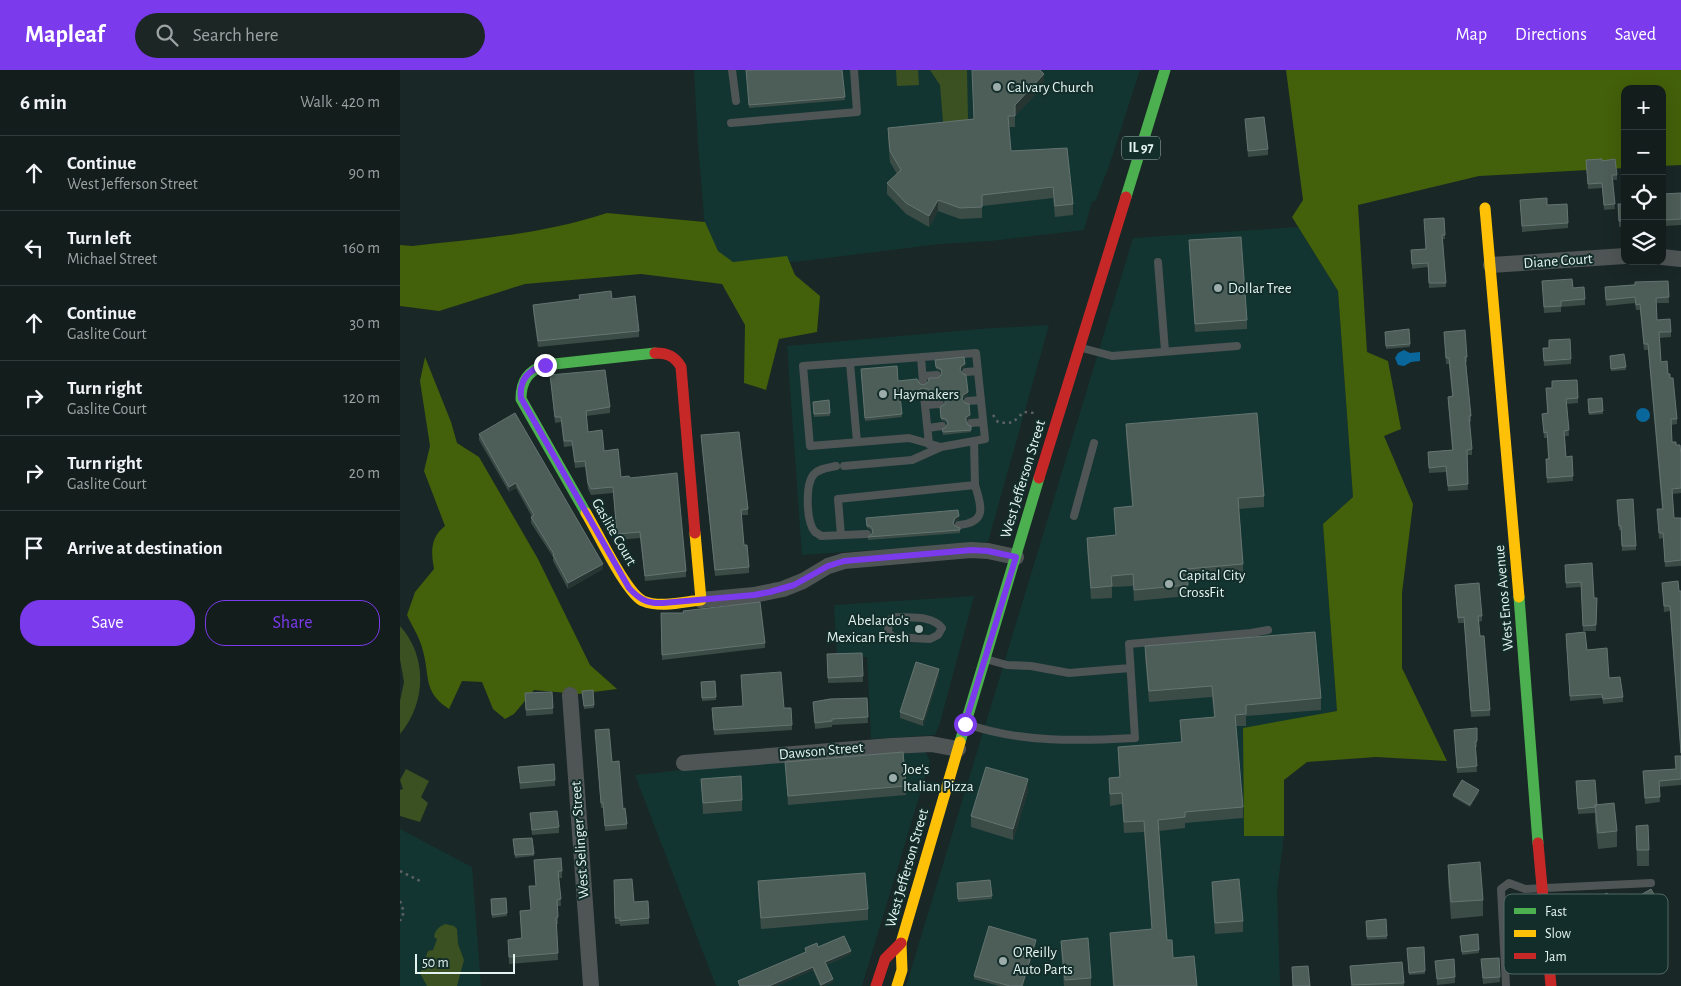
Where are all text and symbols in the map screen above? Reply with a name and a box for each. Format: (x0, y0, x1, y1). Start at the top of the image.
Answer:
search box (135, 13, 485, 58)
icon: search (153, 21, 181, 49)
text: Mapleaf (25, 23, 105, 47)
text: Search here (193, 26, 279, 45)
text: Map (1456, 26, 1487, 44)
text: Directions (1515, 26, 1587, 44)
text: Saved (1615, 26, 1656, 44)
place label: Calvary Church (1007, 80, 1094, 95)
marker: Calvary Church (991, 81, 1003, 93)
map controls (1621, 85, 1666, 265)
button: + (1621, 85, 1666, 130)
text: 6 min (20, 92, 67, 113)
text: Walk · 420 m (300, 94, 380, 110)
button: − (1621, 130, 1666, 175)
road number: IL 97 (1122, 136, 1160, 160)
text: Continue (67, 154, 136, 173)
icon: ahead (20, 159, 48, 187)
text: 90 m (349, 165, 380, 181)
button: locate (1621, 175, 1666, 220)
text: West Jefferson Street (67, 176, 198, 192)
button: layers (1621, 220, 1666, 265)
text: Turn left (67, 229, 131, 248)
icon: left (20, 234, 48, 262)
text: 160 m (343, 240, 380, 256)
text: Michael Street (67, 251, 157, 267)
street label: Diane Court (1523, 251, 1593, 271)
place label: Dollar Tree (1228, 281, 1292, 296)
marker: Dollar Tree (1212, 282, 1224, 294)
text: Continue (67, 304, 136, 323)
icon: ahead (20, 309, 48, 337)
text: 30 m (350, 315, 380, 331)
text: Gaslite Court (67, 326, 147, 342)
route end (534, 354, 557, 377)
text: Turn right (67, 379, 142, 398)
icon: right (20, 384, 48, 412)
place label: Haymakers (893, 387, 959, 402)
marker: Haymakers (877, 388, 889, 400)
text: 120 m (343, 390, 380, 406)
text: Gaslite Court (67, 401, 147, 417)
street label: West Jefferson Street (998, 418, 1048, 540)
text: Turn right (67, 454, 142, 473)
icon: right (20, 459, 48, 487)
text: 20 m (349, 465, 380, 481)
text: Gaslite Court (67, 476, 147, 492)
street label: Gaslite Court (589, 496, 639, 568)
icon: arrive (20, 534, 48, 562)
text: Arrive at destination (67, 539, 223, 558)
street label: West Enos Avenue (1492, 544, 1516, 652)
place label: Capital City CrossFit (1179, 568, 1246, 600)
marker: Capital City CrossFit (1163, 578, 1175, 590)
button: Save (20, 600, 195, 646)
button: Share (205, 600, 380, 646)
place label: Abelardo's Mexican Fresh (827, 613, 909, 645)
marker: Abelardo's Mexican Fresh (913, 623, 925, 635)
route start (954, 713, 977, 736)
street label: Dawson Street (778, 740, 864, 762)
place label: Joe's Italian Pizza (903, 762, 974, 794)
marker: Joe's Italian Pizza (887, 772, 899, 784)
street label: West Selinger Street (568, 780, 592, 899)
street label: West Jefferson Street (883, 807, 931, 929)
legend (1504, 894, 1668, 974)
text: Fast (1545, 905, 1567, 919)
text: Slow (1545, 927, 1572, 941)
place label: O'Reilly Auto Parts (1013, 945, 1073, 977)
text: Jam (1545, 950, 1567, 964)
scale bar (415, 951, 515, 974)
marker: O'Reilly Auto Parts (997, 955, 1009, 967)
text: 50 m (422, 956, 449, 970)

